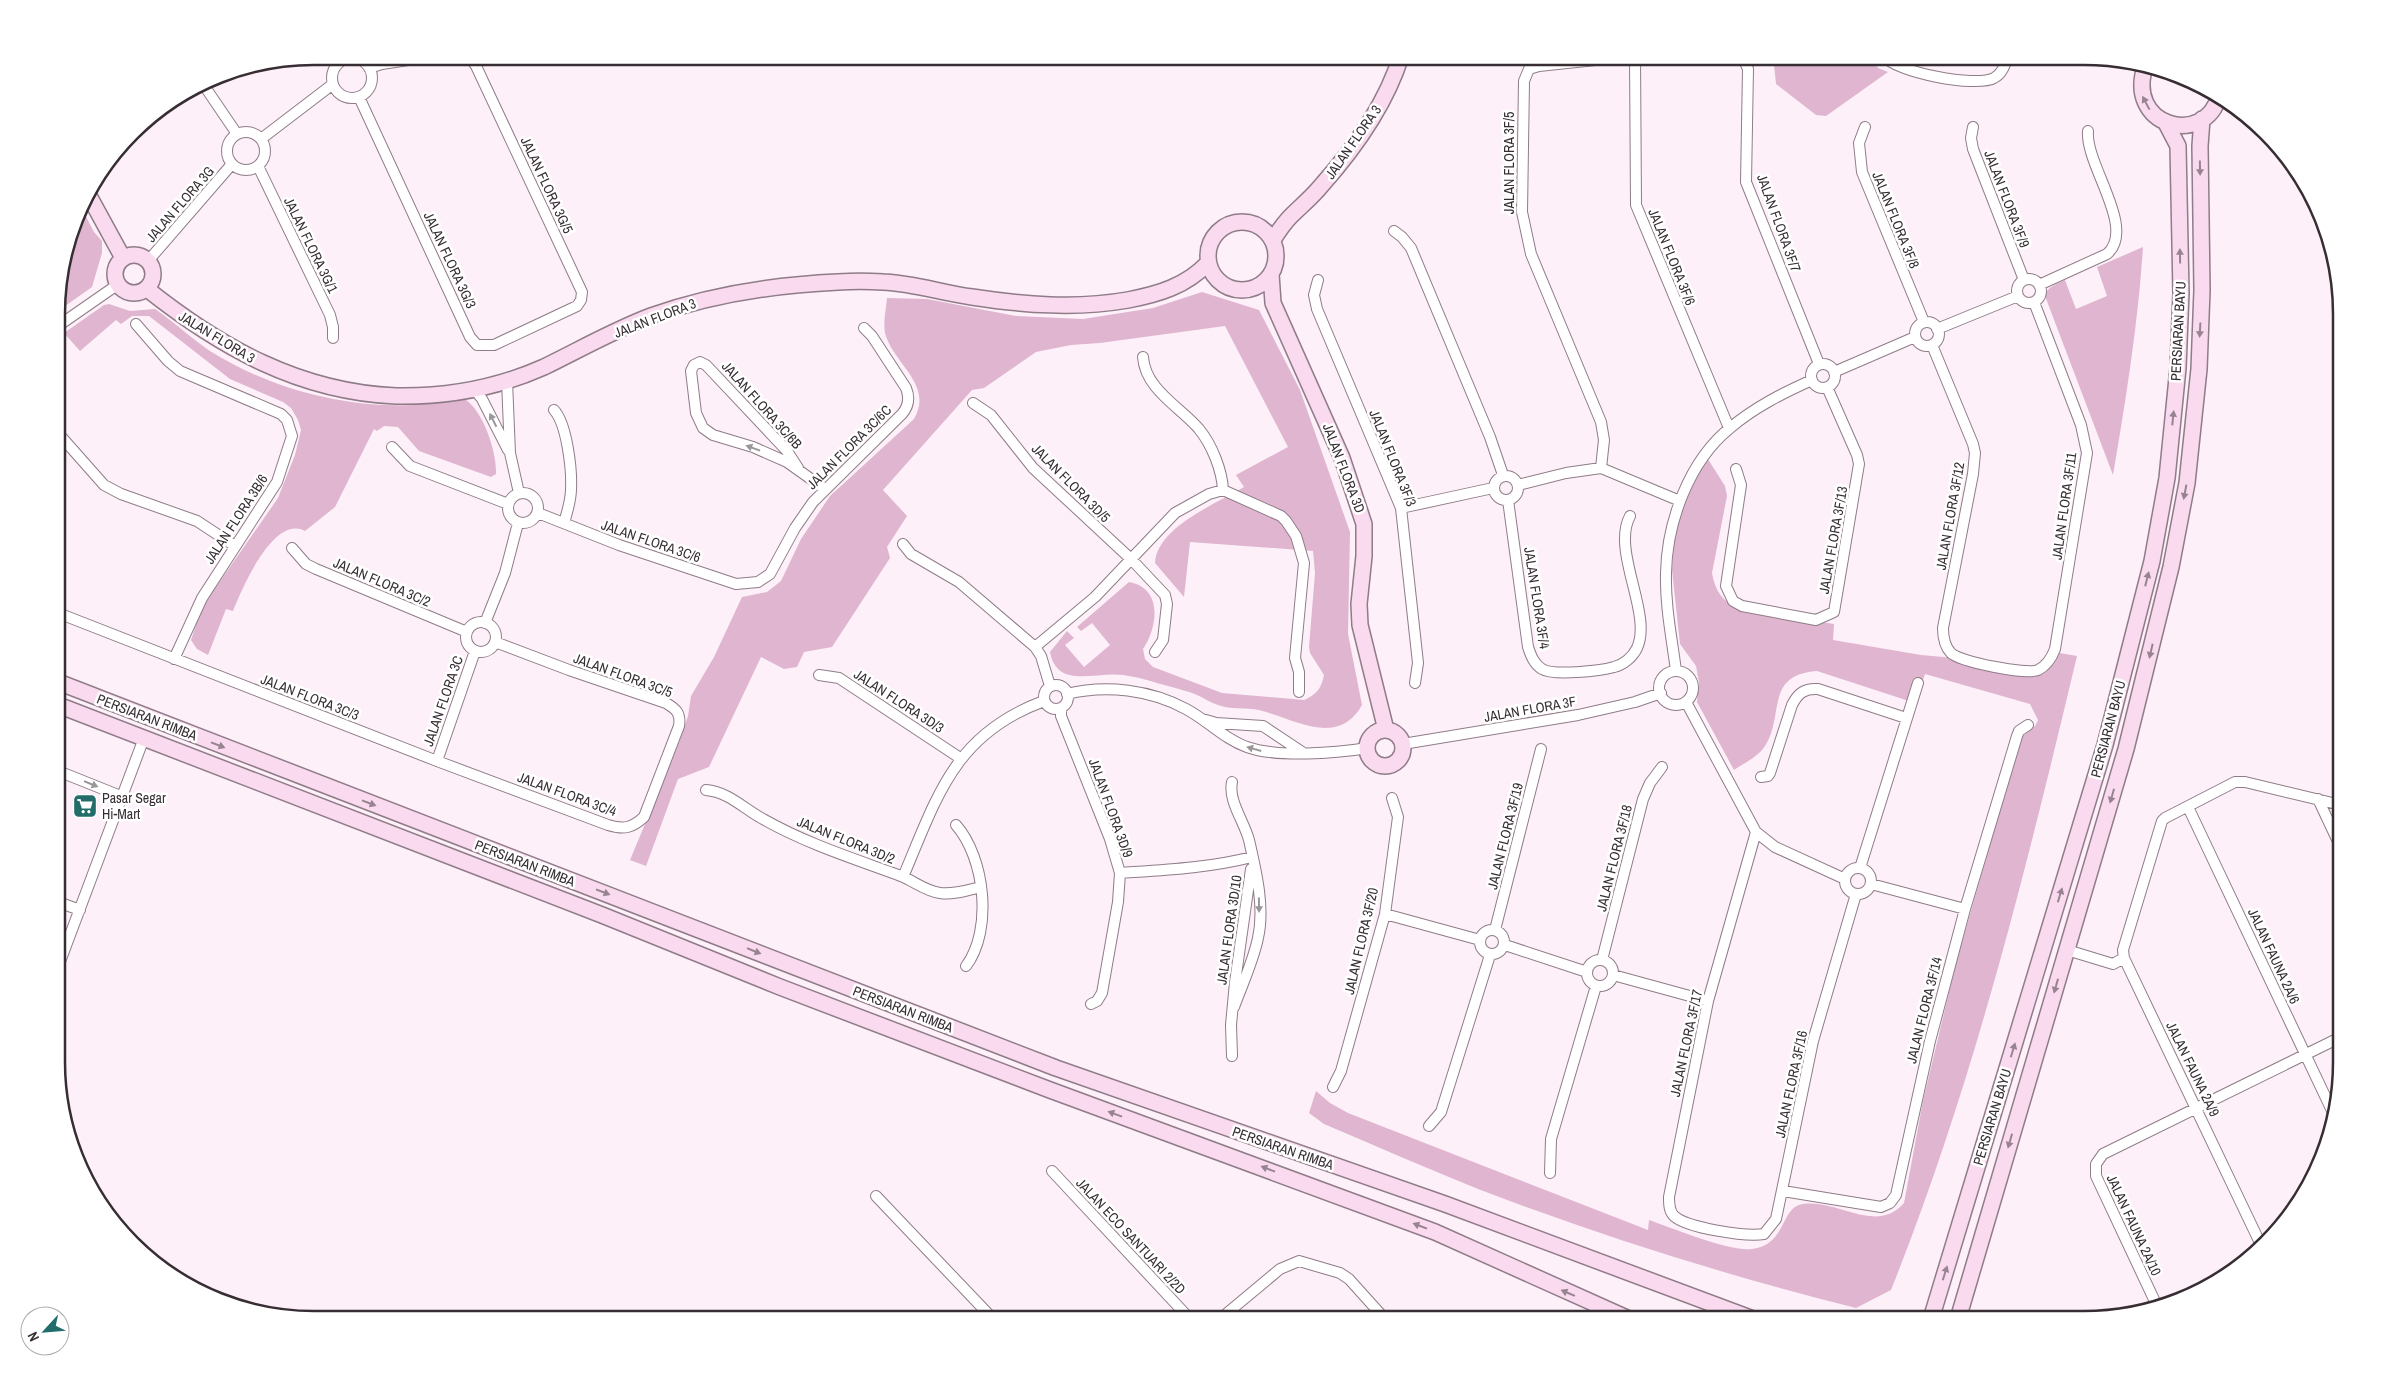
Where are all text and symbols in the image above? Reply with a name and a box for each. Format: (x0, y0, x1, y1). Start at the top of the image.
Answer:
one-way arrow (2142, 96, 2150, 110)
street label: JALAN FLORA 3 (1321, 102, 1385, 182)
street label: JALAN FLORA 3F/5 (1500, 112, 1518, 214)
street label: JALAN FLORA 3G/5 (517, 134, 577, 236)
street label: JALAN FLORA 3F/9 (1980, 148, 2034, 250)
one-way arrow (2196, 160, 2204, 176)
street label: JALAN FLORA 3G (142, 162, 218, 246)
street label: JALAN FLORA 3F/8 (1868, 169, 1924, 271)
street label: JALAN FLORA 3F/7 (1753, 172, 1805, 274)
street label: JALAN FLORA 3G/1 (280, 194, 342, 297)
street label: JALAN FLORA 3F/6 (1644, 206, 1700, 308)
street label: JALAN FLORA 3G/3 (420, 209, 480, 311)
one-way arrow (2176, 248, 2184, 264)
street label: PERSIARAN BAYU (2166, 281, 2190, 381)
street label: JALAN FLORA 3 (612, 294, 698, 342)
street label: JALAN FLORA 3 (175, 307, 259, 367)
one-way arrow (2196, 323, 2204, 339)
street label: JALAN FLORA 3C/6B (718, 357, 806, 453)
street label: JALAN FLORA 3C/6C (803, 401, 895, 493)
street label: JALAN FLORA 3F/3 (1365, 407, 1421, 509)
one-way arrow (2169, 410, 2177, 426)
one-way arrow (489, 413, 497, 428)
street label: JALAN FLORA 3D (1319, 421, 1369, 515)
street label: JALAN FLORA 3D/5 (1028, 440, 1114, 526)
one-way arrow (745, 444, 760, 452)
street label: JALAN FLORA 3F/11 (2048, 451, 2081, 561)
street label: JALAN FLORA 3F/12 (1932, 461, 1968, 571)
street label: JALAN FLORA 3B/6 (200, 471, 272, 567)
one-way arrow (2181, 484, 2189, 500)
street label: JALAN FLORA 3F/13 (1815, 485, 1851, 595)
street label: JALAN FLORA 3C/6 (599, 516, 703, 566)
street label: JALAN FLORA 3F/4 (1520, 546, 1554, 651)
street label: JALAN FLORA 3C/2 (331, 553, 433, 611)
one-way arrow (2143, 571, 2151, 586)
one-way arrow (2147, 643, 2155, 658)
street label: JALAN FLORA 3C/5 (571, 649, 675, 701)
street label: JALAN FLORA 3C (419, 653, 467, 749)
street label: JALAN FLORA 3D/3 (850, 665, 948, 737)
street label: JALAN FLORA 3C/3 (258, 670, 362, 724)
street label: PERSIARAN BAYU (2086, 678, 2130, 780)
street label: PERSIARAN RIMBA (94, 690, 200, 744)
street label: JALAN FLORA 3F (1483, 692, 1577, 726)
one-way arrow (211, 741, 225, 749)
one-way arrow (1246, 744, 1261, 752)
street label: JALAN FLORA 3D/9 (1085, 756, 1137, 860)
street label: JALAN FLORA 3C/4 (515, 768, 620, 820)
one-way arrow (84, 780, 98, 788)
street label: JALAN FLORA 3F/19 (1483, 781, 1527, 891)
place label: Pasar Segar Hi-Mart (102, 789, 166, 823)
one-way arrow (2108, 789, 2116, 804)
supermarket icon: Pasar Segar Hi-Mart (72, 793, 98, 819)
one-way arrow (362, 800, 377, 807)
street label: JALAN FLORA 3F/18 (1592, 803, 1636, 913)
street label: JALAN FLORA 3D/2 (794, 812, 898, 868)
street label: PERSIARAN RIMBA (472, 836, 578, 890)
street label: JALAN FLORA 3D/10 (1212, 874, 1246, 986)
street label: JALAN FLORA 3F/20 (1340, 886, 1382, 996)
one-way arrow (2056, 887, 2064, 902)
one-way arrow (596, 888, 611, 896)
one-way arrow (1256, 897, 1264, 913)
street label: JALAN FAUNA 2A/6 (2244, 905, 2304, 1007)
one-way arrow (747, 948, 762, 956)
street label: JALAN FLORA 3F/14 (1902, 954, 1946, 1065)
one-way arrow (2052, 978, 2060, 993)
street label: PERSIARAN RIMBA (850, 982, 956, 1036)
street label: JALAN FLORA 3F/17 (1666, 988, 1706, 1098)
street label: JALAN FAUNA 2A/9 (2162, 1019, 2224, 1119)
street label: JALAN FLORA 3F/16 (1771, 1029, 1811, 1139)
one-way arrow (2009, 1042, 2017, 1057)
street label: PERSIARAN BAYU (1969, 1067, 2015, 1167)
one-way arrow (1108, 1110, 1123, 1117)
street label: PERSIARAN RIMBA (1230, 1122, 1336, 1174)
one-way arrow (2006, 1134, 2014, 1149)
one-way arrow (1260, 1165, 1275, 1173)
street label: JALAN FAUNA 2A/10 (2103, 1171, 2165, 1279)
street label: JALAN ECO SANTUARI 2/2D (1072, 1174, 1190, 1298)
one-way arrow (1413, 1222, 1427, 1230)
one-way arrow (1942, 1265, 1950, 1280)
one-way arrow (1561, 1289, 1575, 1297)
north arrow (20, 1306, 70, 1356)
text: N (23, 1329, 43, 1344)

